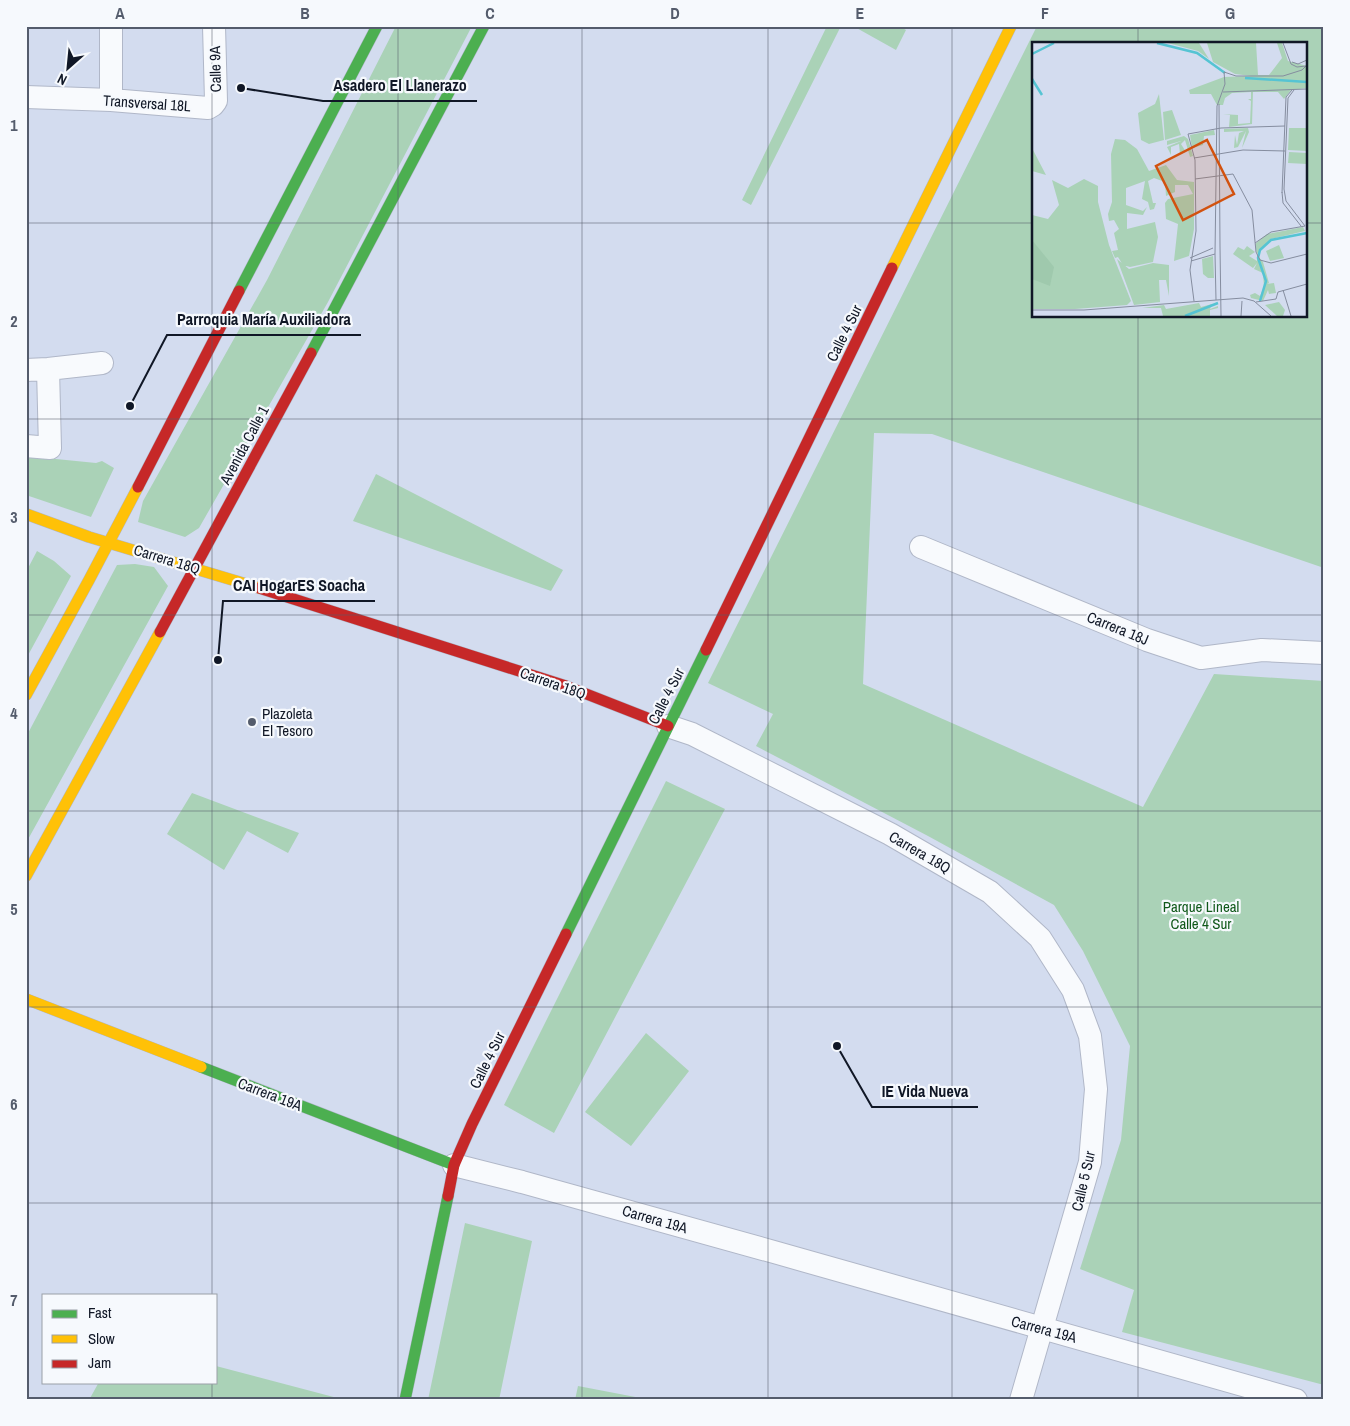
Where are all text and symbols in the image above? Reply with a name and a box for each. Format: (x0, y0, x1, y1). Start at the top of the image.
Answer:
text: A (115, 2, 125, 24)
text: B (300, 2, 310, 24)
text: C (485, 2, 495, 24)
text: D (670, 2, 680, 24)
text: E (856, 2, 865, 24)
text: F (1041, 2, 1049, 24)
text: G (1225, 2, 1235, 24)
north arrow (42, 42, 92, 92)
inset map (1032, 42, 1308, 318)
street label: Calle 9A (204, 45, 226, 92)
text: N (54, 70, 70, 89)
callout: Asadero El Llanerazo (323, 70, 477, 101)
text: Asadero El Llanerazo (333, 74, 467, 96)
street label: Transversal 18L (102, 89, 192, 117)
text: 1 (10, 114, 18, 136)
street label: Calle 4 Sur (821, 301, 867, 365)
callout: Parroquia María Auxiliadora (167, 304, 361, 335)
text: Parroquia María Auxiliadora (177, 308, 352, 330)
text: 2 (10, 310, 18, 332)
street label: Avenida Calle 1 (214, 402, 274, 489)
text: 3 (10, 506, 18, 528)
street label: Carrera 18Q (131, 539, 203, 579)
callout: CAI HogarES Soacha (223, 570, 375, 601)
text: CAI HogarES Soacha (233, 574, 366, 596)
street label: Carrera 18J (1084, 606, 1152, 650)
street label: Carrera 18Q (517, 662, 589, 704)
street label: Calle 4 Sur (643, 664, 689, 728)
text: 4 (10, 702, 18, 724)
place label: Plazoleta El Tesoro (262, 703, 313, 741)
marker: Plazoleta El Tesoro (246, 716, 258, 728)
street label: Carrera 18Q (885, 826, 955, 878)
park label: Parque Lineal Calle 4 Sur (1163, 896, 1239, 934)
text: 5 (10, 898, 18, 920)
street label: Calle 4 Sur (464, 1028, 510, 1092)
street label: Carrera 19A (235, 1072, 306, 1116)
callout: IE Vida Nueva (872, 1076, 978, 1107)
text: IE Vida Nueva (882, 1080, 969, 1102)
text: 6 (10, 1093, 18, 1115)
street label: Calle 5 Sur (1066, 1149, 1100, 1213)
street label: Carrera 19A (620, 1200, 691, 1239)
text: 7 (10, 1289, 18, 1311)
legend (42, 1294, 218, 1384)
text: Fast (88, 1302, 112, 1323)
street label: Carrera 19A (1009, 1310, 1080, 1348)
text: Slow (88, 1328, 115, 1349)
text: Jam (88, 1352, 111, 1373)

